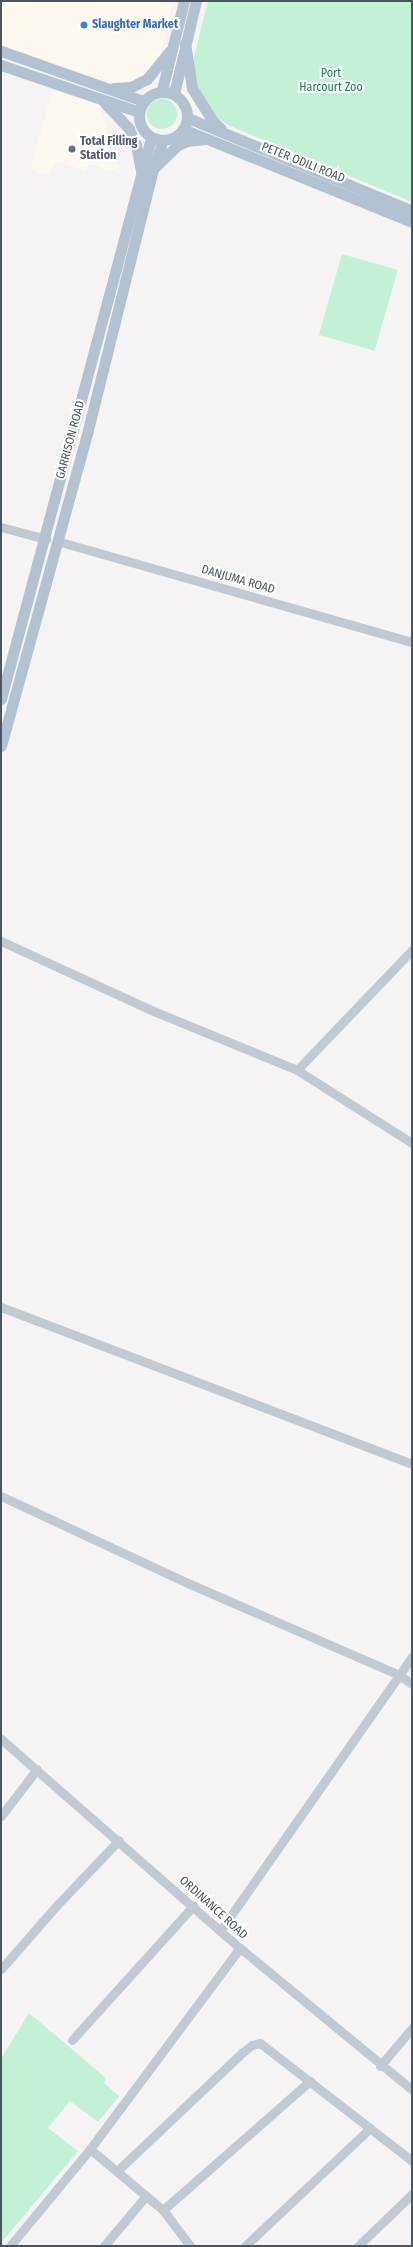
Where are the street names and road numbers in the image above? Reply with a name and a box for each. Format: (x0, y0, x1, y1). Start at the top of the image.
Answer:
street label: PETER ODILI ROAD (259, 140, 347, 186)
street label: GARRISON ROAD (54, 399, 88, 481)
street label: DANJUMA ROAD (200, 563, 276, 597)
street label: ORDINANCE ROAD (176, 1874, 250, 1942)

